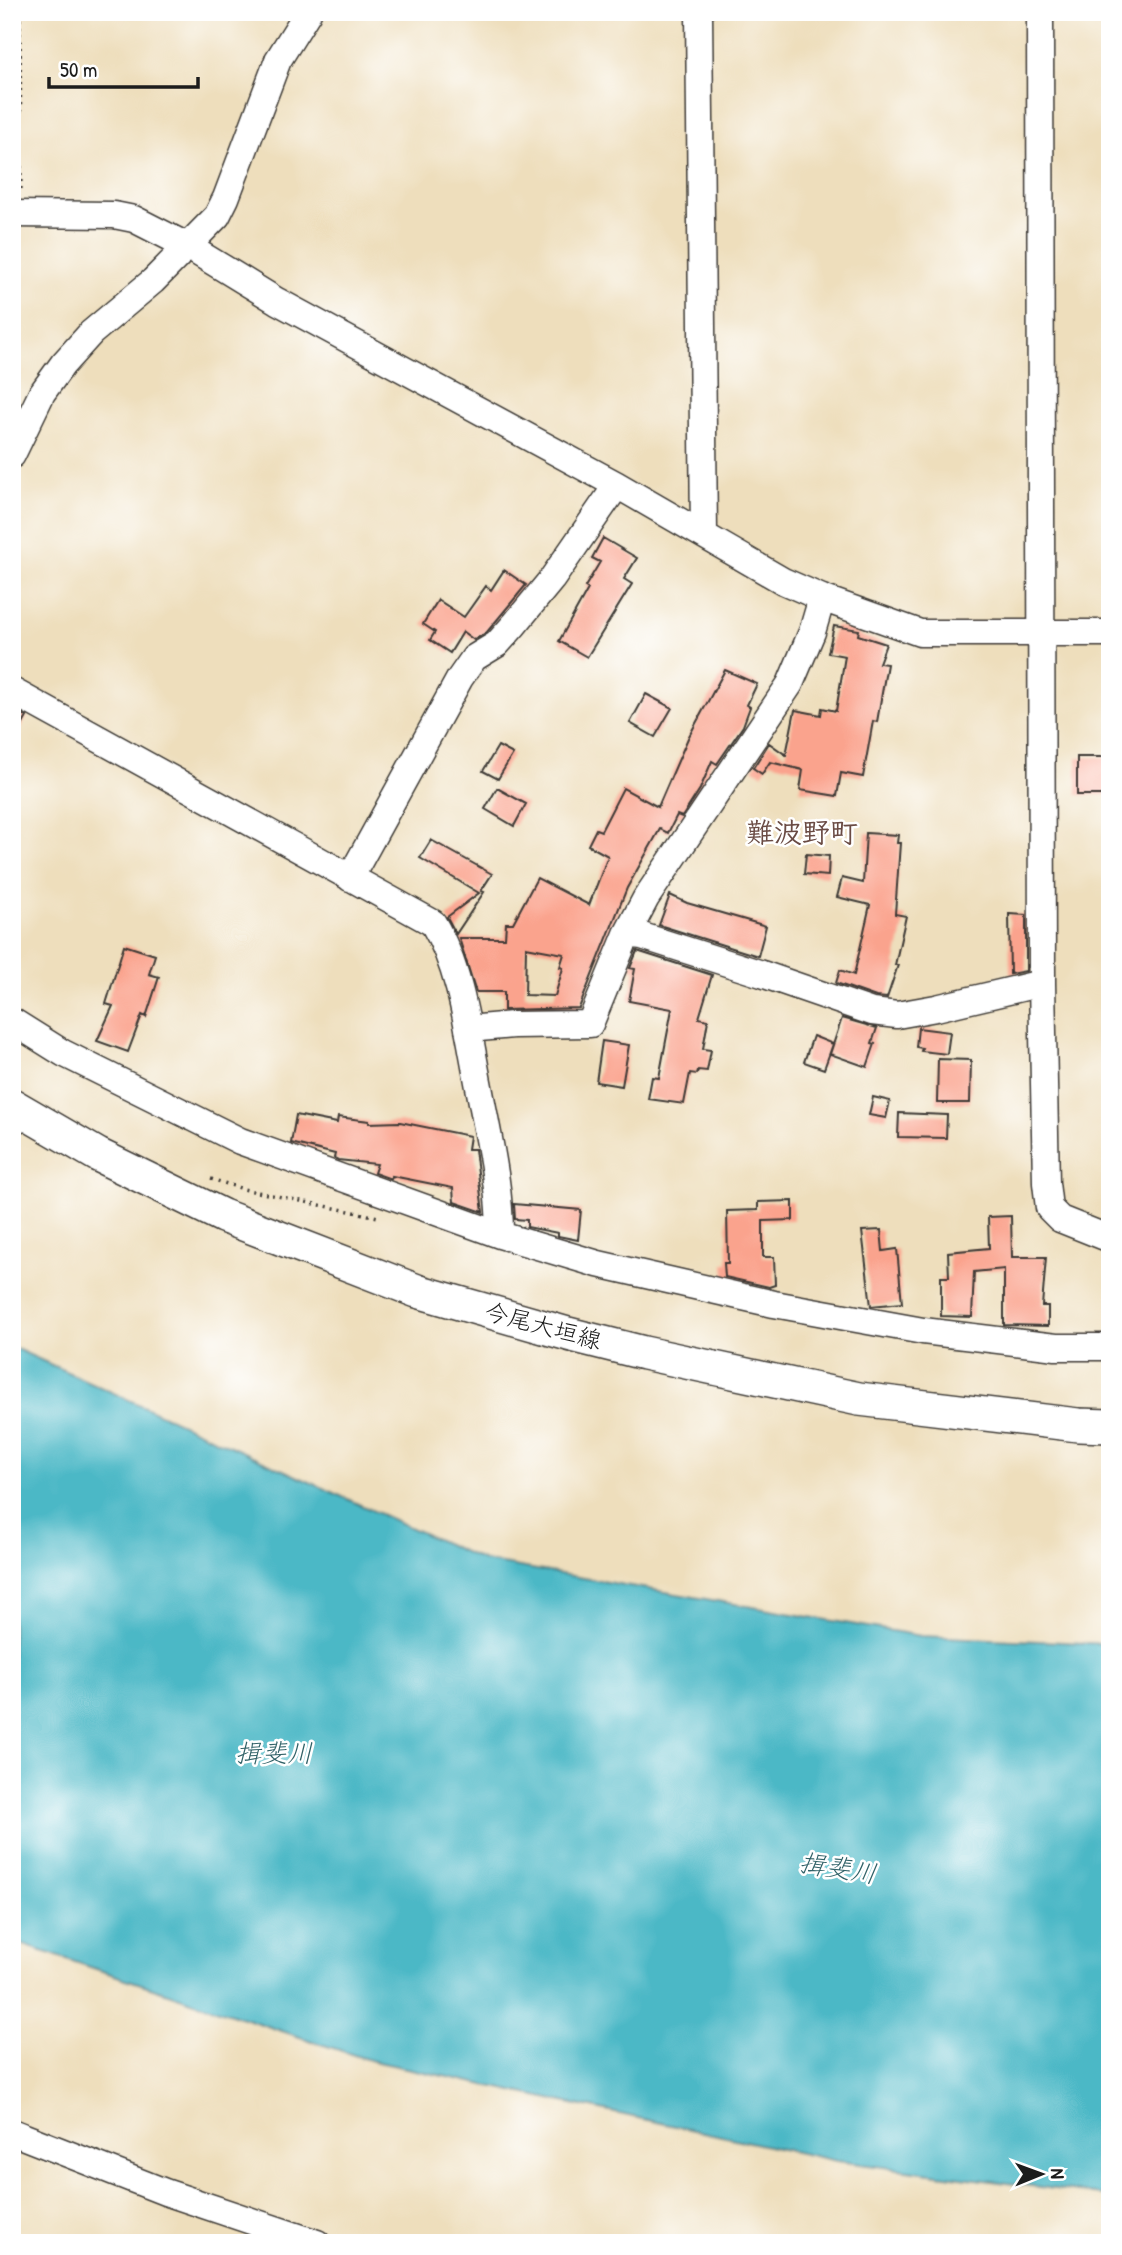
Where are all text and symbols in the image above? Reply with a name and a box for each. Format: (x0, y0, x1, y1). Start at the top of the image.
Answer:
scale bar (49, 46, 198, 90)
text: 50 m (60, 55, 97, 84)
district label: 難波野町 (746, 813, 858, 851)
street label: 今尾大垣線 (481, 1294, 605, 1356)
water label: 揖斐川 (235, 1735, 313, 1770)
water label: 揖斐川 (797, 1844, 879, 1891)
north arrow (1006, 2140, 1076, 2210)
text: N (1045, 2168, 1071, 2179)

